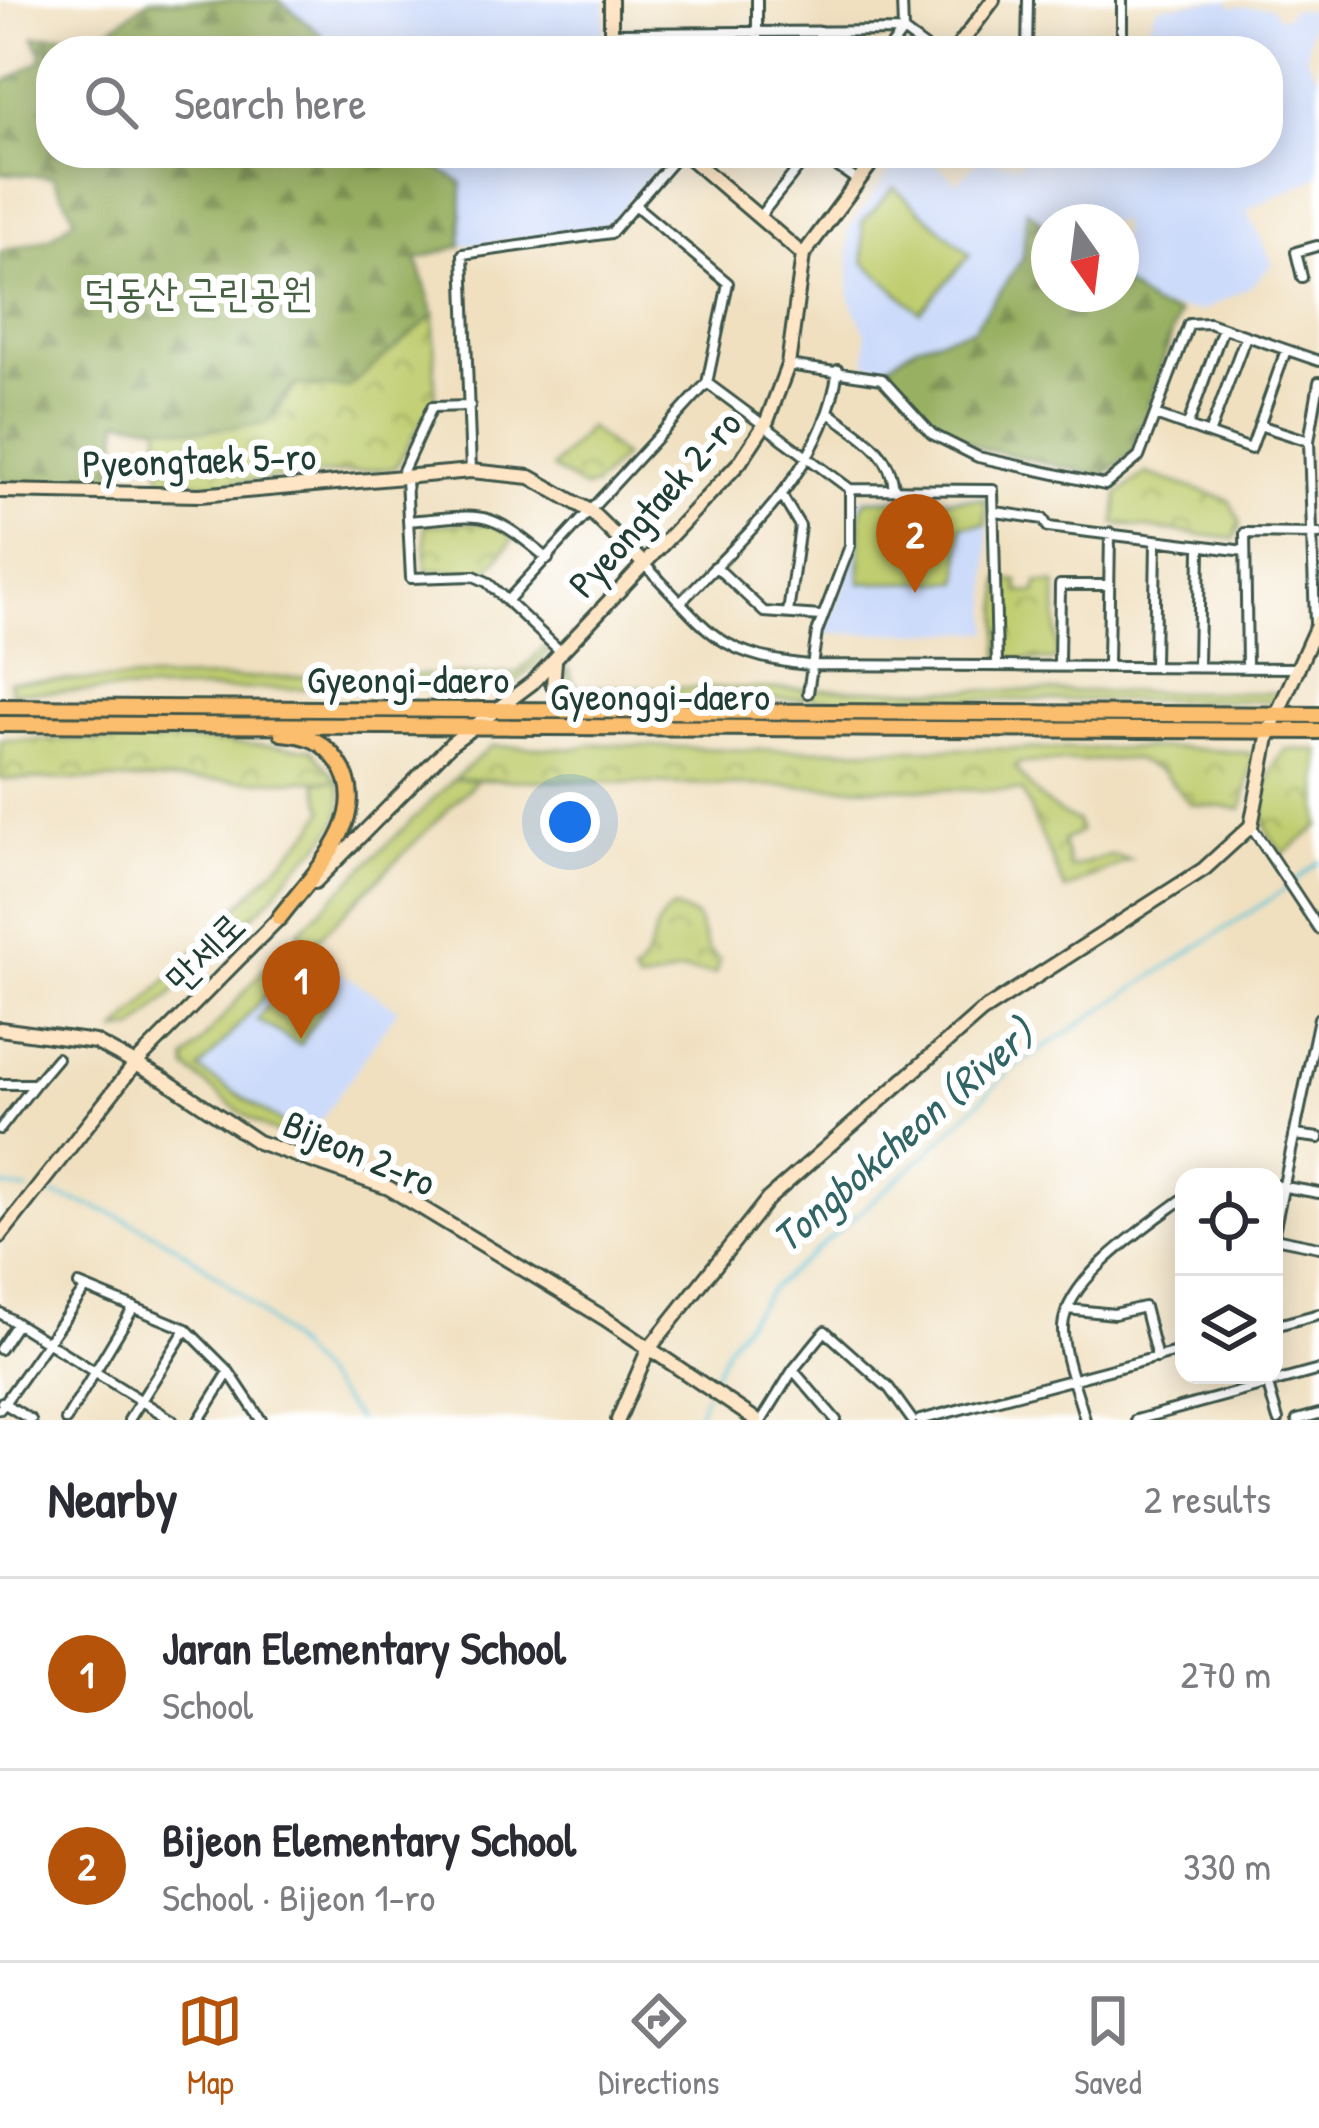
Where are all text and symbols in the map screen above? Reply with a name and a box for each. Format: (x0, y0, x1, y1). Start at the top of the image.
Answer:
search box (36, 36, 1283, 168)
icon: search (78, 69, 144, 135)
text: Search here (174, 72, 366, 133)
north arrow (1031, 204, 1139, 312)
park label: 덕동산 근린공원 (84, 265, 312, 318)
street label: Pyeongtaek 2-ro (555, 398, 753, 608)
street label: Pyeongtaek 5-ro (81, 428, 317, 490)
pin: 2 (876, 494, 954, 593)
street label: Gyeongi-daero (307, 652, 509, 705)
street label: Gyeonggi-daero (550, 669, 770, 722)
your location (540, 792, 600, 852)
street label: 만세로 (152, 899, 256, 1003)
pin: 1 (262, 940, 340, 1039)
water label: Tongbokcheon (River) (759, 1004, 1048, 1265)
street label: Bijeon 2-ro (276, 1096, 444, 1208)
map controls (1175, 1168, 1283, 1384)
button: locate (1175, 1168, 1283, 1276)
button: layers (1175, 1276, 1283, 1384)
text: Nearby (48, 1464, 178, 1533)
text: 2 results (1144, 1472, 1271, 1525)
text: Jaran Elementary School (162, 1617, 566, 1678)
text: 1 (80, 1647, 94, 1700)
text: 270 m (1180, 1647, 1271, 1700)
text: School (162, 1678, 253, 1731)
text: Bijeon Elementary School (162, 1809, 576, 1870)
text: 2 (78, 1839, 96, 1892)
text: 330 m (1183, 1839, 1271, 1892)
text: School · Bijeon 1-ro (162, 1870, 435, 1923)
tab: Map (177, 1988, 243, 2104)
tab: Directions (598, 1988, 720, 2104)
tab: Saved (1074, 1988, 1142, 2104)

